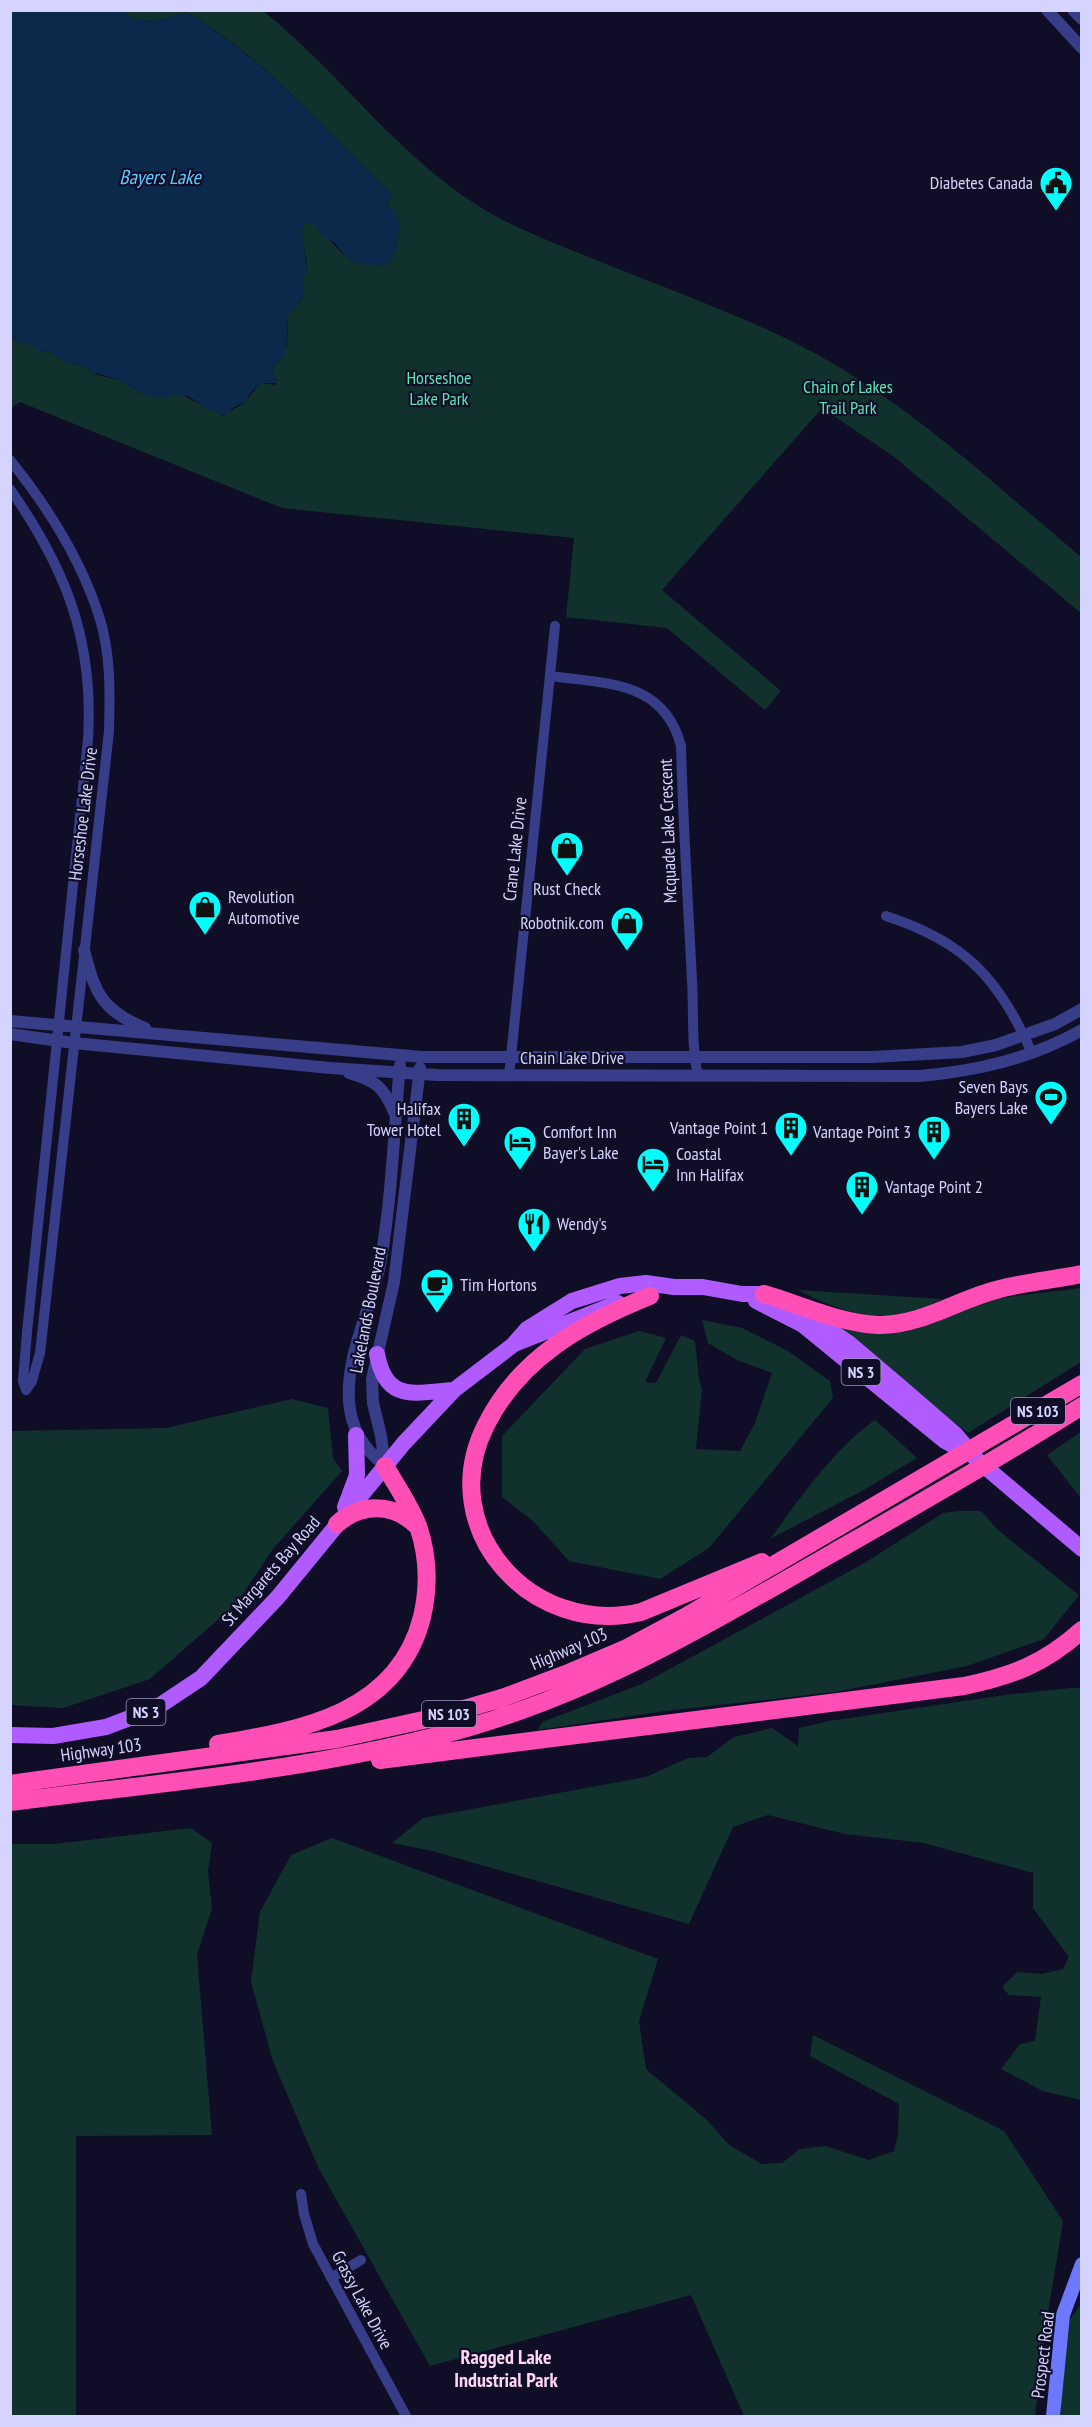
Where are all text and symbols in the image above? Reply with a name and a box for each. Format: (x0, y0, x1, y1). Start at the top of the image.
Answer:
water label: Bayers Lake (119, 164, 202, 190)
public building icon: Diabetes Canada (1038, 165, 1074, 212)
place label: Diabetes Canada (930, 171, 1033, 194)
park label: Horseshoe Lake Park (406, 366, 472, 410)
park label: Chain of Lakes Trail Park (803, 375, 893, 419)
street label: Horseshoe Lake Drive (63, 746, 102, 882)
street label: Mcquade Lake Crescent (653, 758, 682, 904)
street label: Crane Lake Drive (498, 796, 531, 902)
shop icon: Rust Check (549, 830, 585, 877)
place label: Rust Check (533, 877, 601, 900)
place label: Revolution Automotive (228, 885, 300, 929)
shop icon: Revolution Automotive (187, 889, 223, 936)
shop icon: Robotnik.com (609, 905, 645, 952)
place label: Robotnik.com (520, 911, 604, 934)
street label: Chain Lake Drive (520, 1046, 624, 1069)
place label: Seven Bays Bayers Lake (955, 1075, 1028, 1119)
sports icon: Seven Bays Bayers Lake (1033, 1079, 1069, 1126)
place label: Halifax Tower Hotel (367, 1097, 442, 1141)
building icon: Halifax Tower Hotel (446, 1101, 482, 1148)
building icon: Vantage Point 1 (773, 1110, 809, 1157)
building icon: Vantage Point 3 (916, 1114, 952, 1161)
place label: Vantage Point 1 (669, 1116, 768, 1139)
place label: Comfort Inn Bayer's Lake (543, 1120, 619, 1164)
place label: Vantage Point 3 (812, 1120, 911, 1143)
hotel icon: Comfort Inn Bayer's Lake (502, 1124, 538, 1171)
place label: Coastal Inn Halifax (676, 1142, 745, 1186)
hotel icon: Coastal Inn Halifax (635, 1146, 671, 1193)
building icon: Vantage Point 2 (844, 1169, 880, 1216)
place label: Vantage Point 2 (884, 1175, 983, 1198)
restaurant icon: Wendy's (516, 1206, 552, 1253)
place label: Wendy's (557, 1212, 607, 1235)
street label: Lakelands Boulevard (344, 1245, 391, 1375)
cafe icon: Tim Hortons (419, 1267, 455, 1314)
place label: Tim Hortons (460, 1273, 537, 1296)
road number: NS 3 (842, 1359, 880, 1385)
road number: NS 103 (1011, 1398, 1065, 1424)
street label: St Margarets Bay Road (216, 1511, 325, 1631)
street label: Highway 103 (527, 1622, 611, 1675)
road number: NS 3 (126, 1699, 166, 1725)
road number: NS 103 (422, 1701, 476, 1727)
street label: Highway 103 (59, 1732, 143, 1767)
street label: Grassy Lake Drive (327, 2247, 398, 2353)
street label: Prospect Road (1026, 2310, 1059, 2400)
district label: Ragged Lake Industrial Park (454, 2344, 558, 2393)

